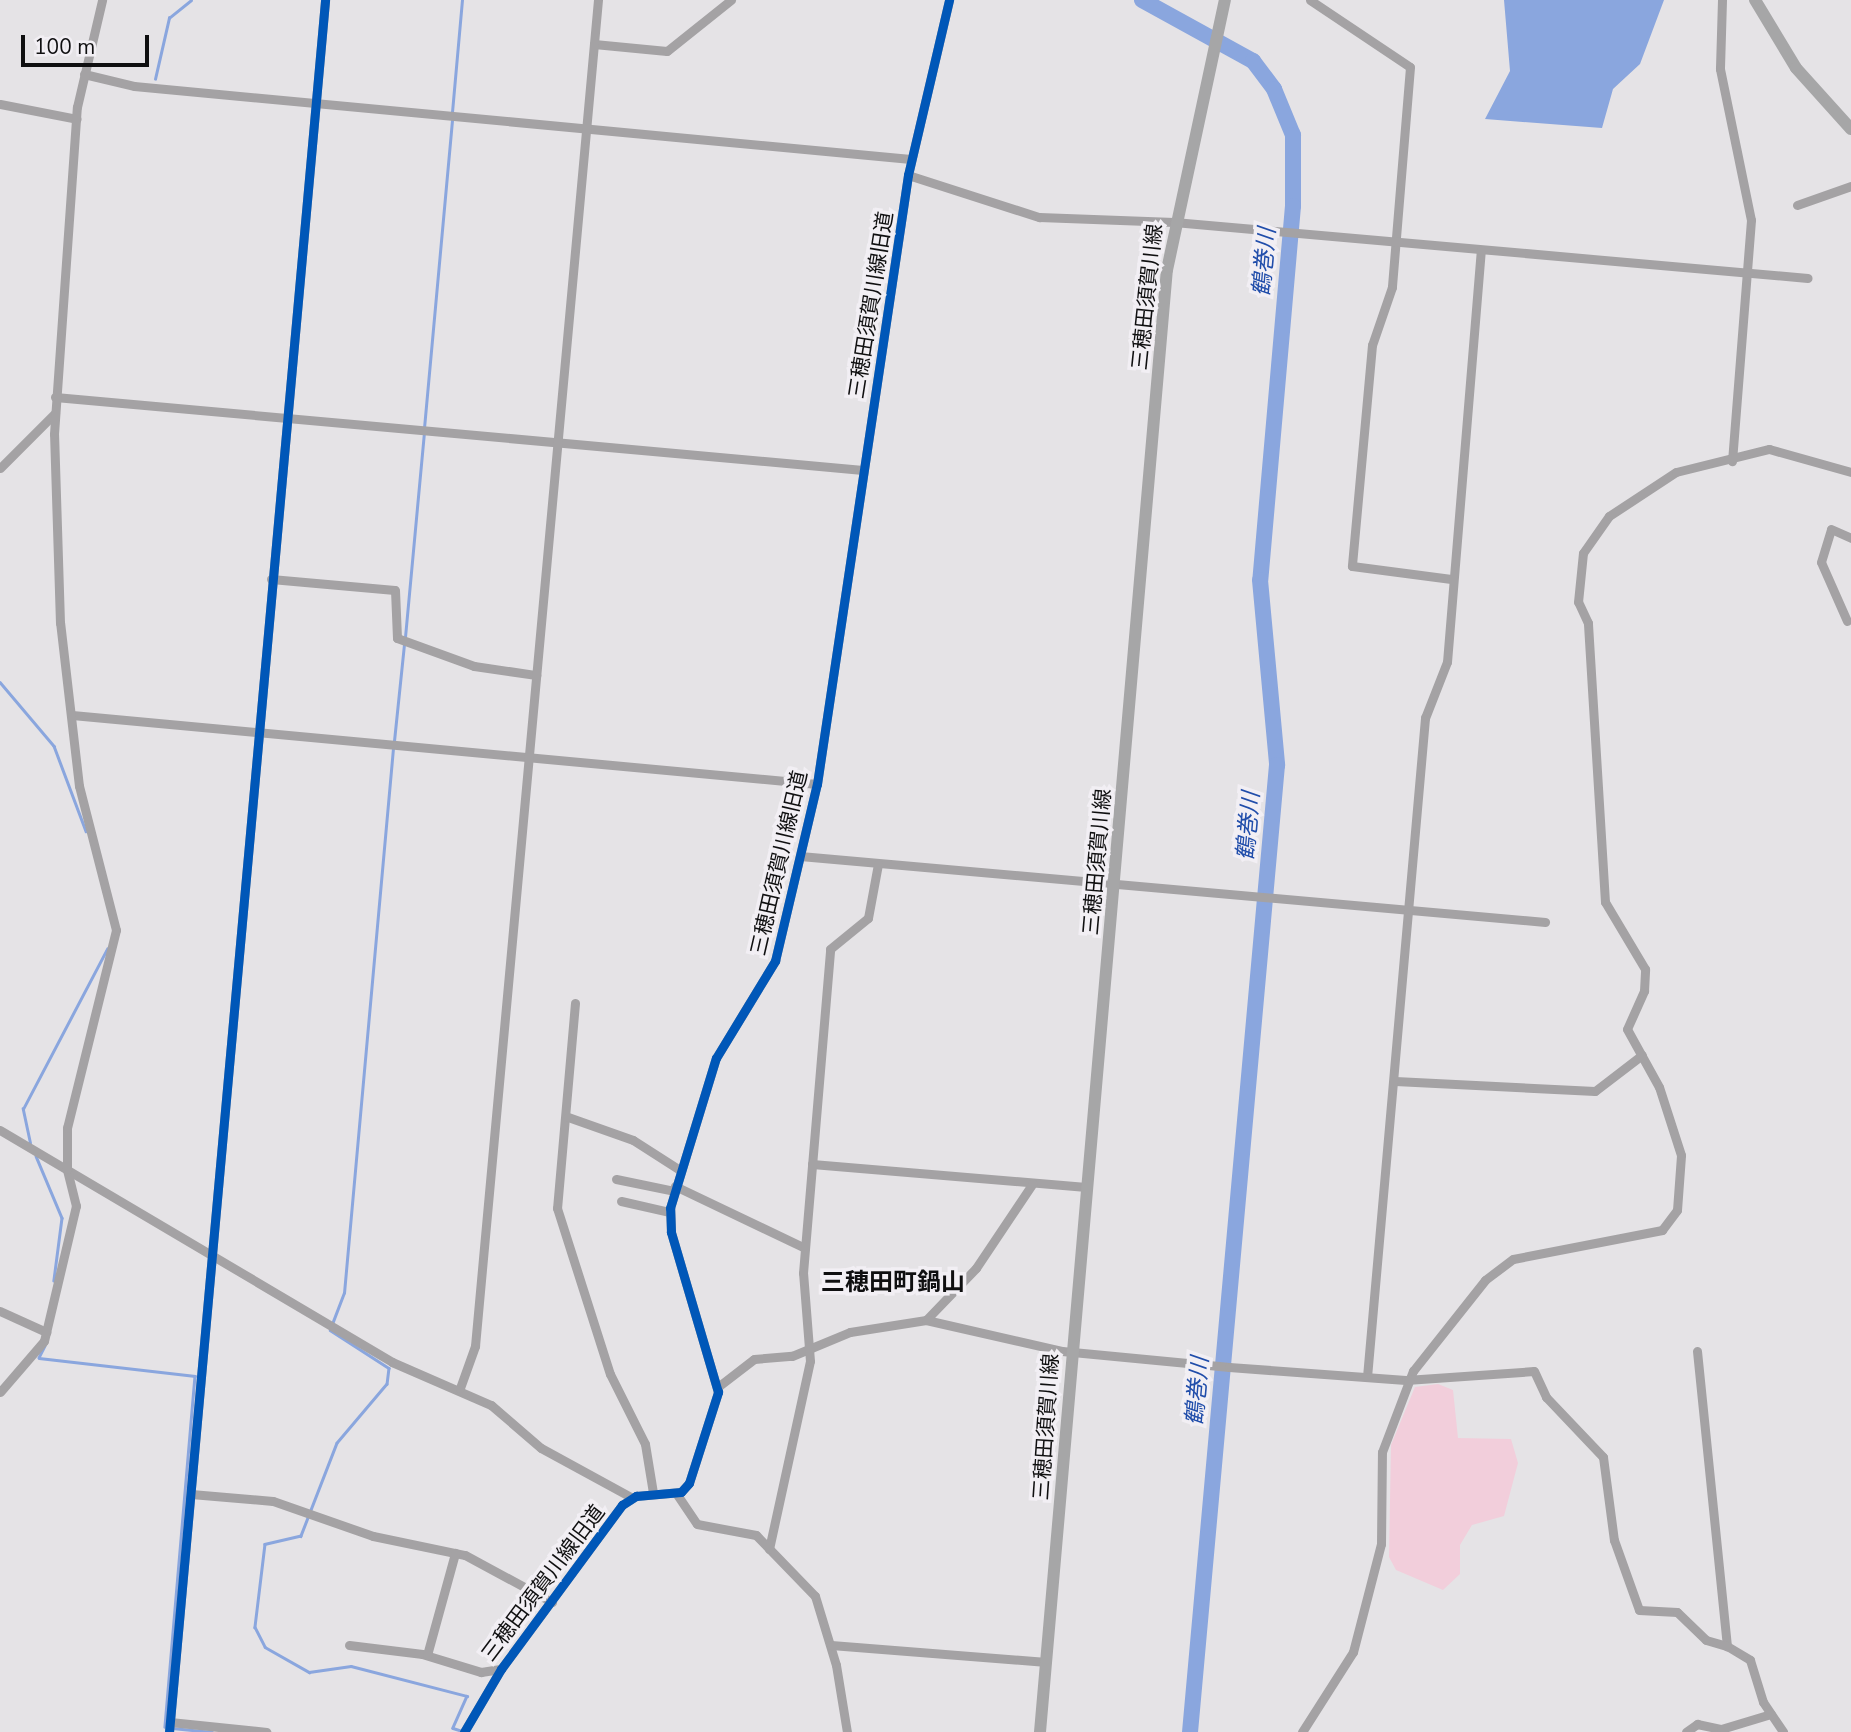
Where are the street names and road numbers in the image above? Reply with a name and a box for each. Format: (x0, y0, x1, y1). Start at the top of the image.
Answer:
street label: 三穂田須賀川線旧道 (844, 210, 898, 400)
street label: 三穂田須賀川線 (1127, 223, 1167, 371)
street label: 三穂田須賀川線旧道 (745, 768, 813, 958)
street label: 三穂田須賀川線 (1078, 788, 1116, 936)
street label: 三穂田須賀川線 (1028, 1353, 1064, 1501)
street label: 三穂田須賀川線旧道 (476, 1500, 610, 1666)

